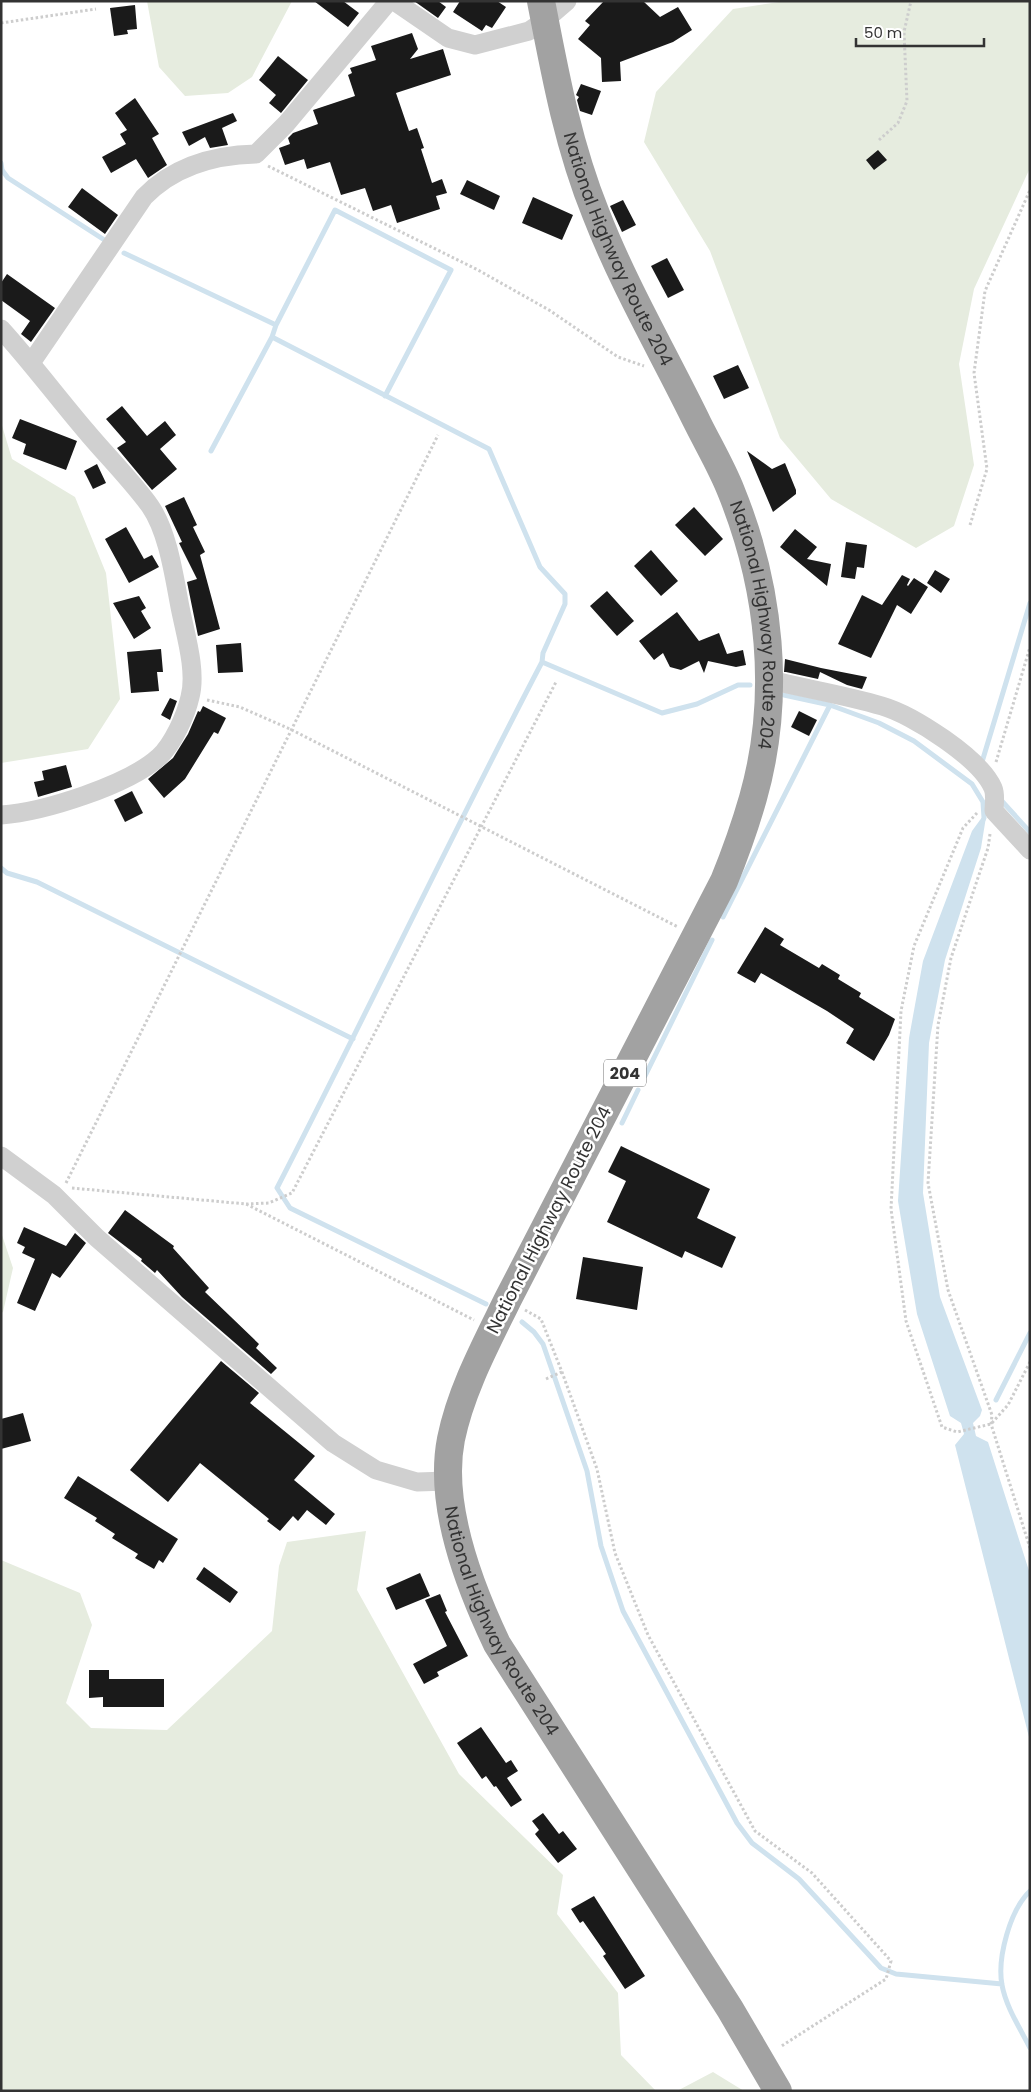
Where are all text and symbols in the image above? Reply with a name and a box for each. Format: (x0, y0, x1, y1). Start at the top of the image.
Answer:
scale bar (856, 15, 984, 47)
text: 50 m (864, 22, 902, 43)
street label: National Highway Route 204 (558, 129, 679, 370)
street label: National Highway Route 204 (724, 497, 782, 751)
road number: 204 (604, 1060, 646, 1086)
street label: National Highway Route 204 (480, 1102, 617, 1338)
street label: National Highway Route 204 (439, 1504, 565, 1740)

